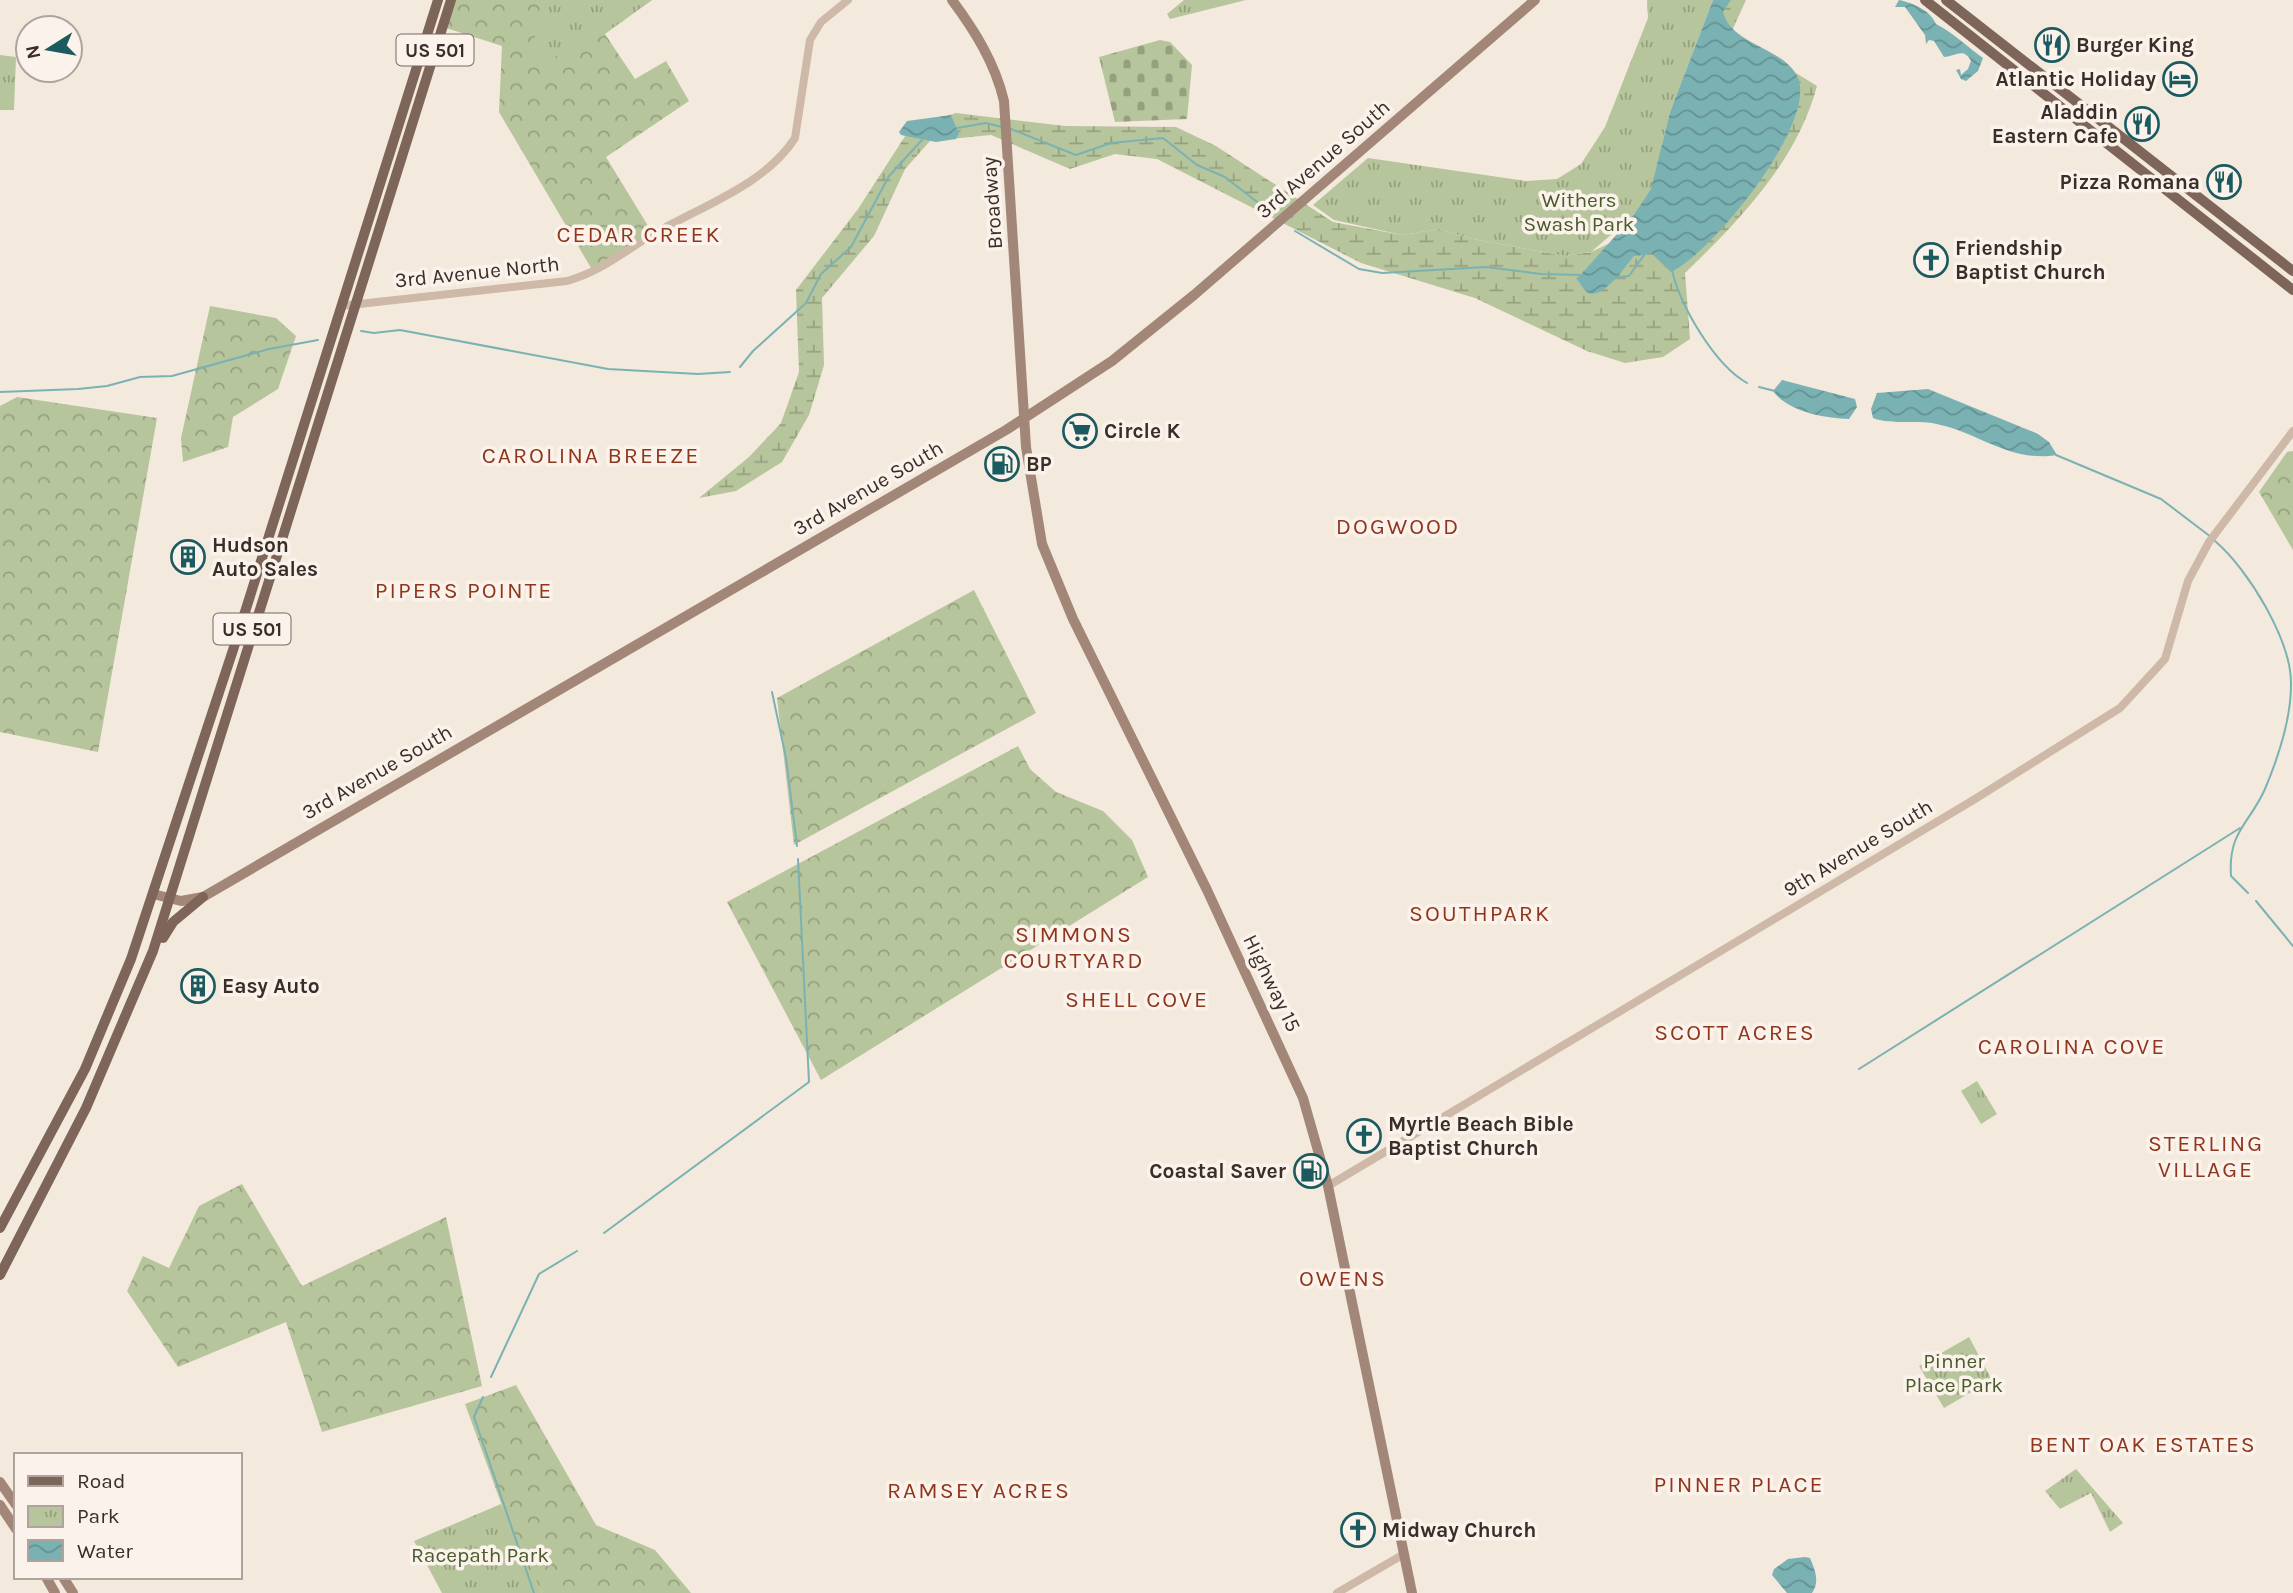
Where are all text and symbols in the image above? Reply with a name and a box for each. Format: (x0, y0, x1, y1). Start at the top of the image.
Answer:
north arrow (14, 14, 84, 84)
restaurant icon: Burger King (2033, 26, 2071, 64)
place label: Burger King (2076, 33, 2194, 57)
road number: US 501 (396, 34, 474, 66)
text: N (21, 43, 45, 61)
hotel icon: Atlantic Holiday (2161, 60, 2199, 98)
place label: Atlantic Holiday (1995, 67, 2156, 91)
street label: 3rd Avenue South (1251, 95, 1395, 223)
place label: Aladdin Eastern Cafe (1992, 100, 2118, 148)
restaurant icon: Aladdin Eastern Cafe (2123, 105, 2161, 143)
street label: Broadway (977, 156, 1007, 250)
restaurant icon: Pizza Romana (2205, 163, 2243, 201)
place label: Pizza Romana (2060, 170, 2200, 194)
park label: Withers Swash Park (1524, 188, 1635, 236)
district label: CEDAR CREEK (557, 221, 721, 248)
place label: Friendship Baptist Church (1955, 236, 2106, 284)
church icon: Friendship Baptist Church (1912, 241, 1950, 279)
street label: 3rd Avenue North (393, 251, 561, 293)
supermarket icon: Circle K (1061, 412, 1099, 450)
place label: Circle K (1104, 419, 1180, 443)
street label: 3rd Avenue South (789, 435, 947, 541)
district label: CAROLINA BREEZE (482, 442, 700, 469)
fuel station icon: BP (983, 445, 1021, 483)
place label: BP (1026, 452, 1052, 476)
district label: DOGWOOD (1336, 513, 1460, 540)
place label: Hudson Auto Sales (212, 533, 318, 581)
building icon: Hudson Auto Sales (169, 538, 207, 576)
district label: PIPERS POINTE (375, 577, 553, 604)
road number: US 501 (214, 614, 290, 644)
street label: 3rd Avenue South (298, 719, 456, 825)
street label: 9th Avenue South (1779, 794, 1937, 902)
district label: SOUTHPARK (1409, 900, 1551, 927)
district label: SIMMONS COURTYARD (1003, 921, 1145, 974)
street label: Highway 15 (1238, 930, 1306, 1036)
building icon: Easy Auto (179, 967, 217, 1005)
place label: Easy Auto (222, 974, 320, 998)
district label: SHELL COVE (1065, 986, 1209, 1013)
district label: SCOTT ACRES (1654, 1019, 1816, 1046)
district label: CAROLINA COVE (1978, 1033, 2166, 1060)
place label: Myrtle Beach Bible Baptist Church (1388, 1112, 1574, 1160)
church icon: Myrtle Beach Bible Baptist Church (1345, 1117, 1383, 1155)
district label: STERLING VILLAGE (2148, 1130, 2264, 1183)
fuel station icon: Coastal Saver (1292, 1152, 1330, 1190)
place label: Coastal Saver (1149, 1159, 1287, 1183)
district label: OWENS (1299, 1265, 1387, 1292)
park label: Pinner Place Park (1905, 1349, 2003, 1397)
district label: BENT OAK ESTATES (2029, 1431, 2257, 1458)
legend (14, 1453, 242, 1579)
text: Road (77, 1469, 125, 1493)
district label: PINNER PLACE (1654, 1471, 1824, 1498)
district label: RAMSEY ACRES (887, 1477, 1071, 1504)
text: Park (77, 1504, 120, 1528)
church icon: Midway Church (1339, 1511, 1377, 1549)
place label: Midway Church (1382, 1518, 1536, 1542)
text: Water (77, 1539, 133, 1563)
park label: Racepath Park (411, 1543, 549, 1567)

